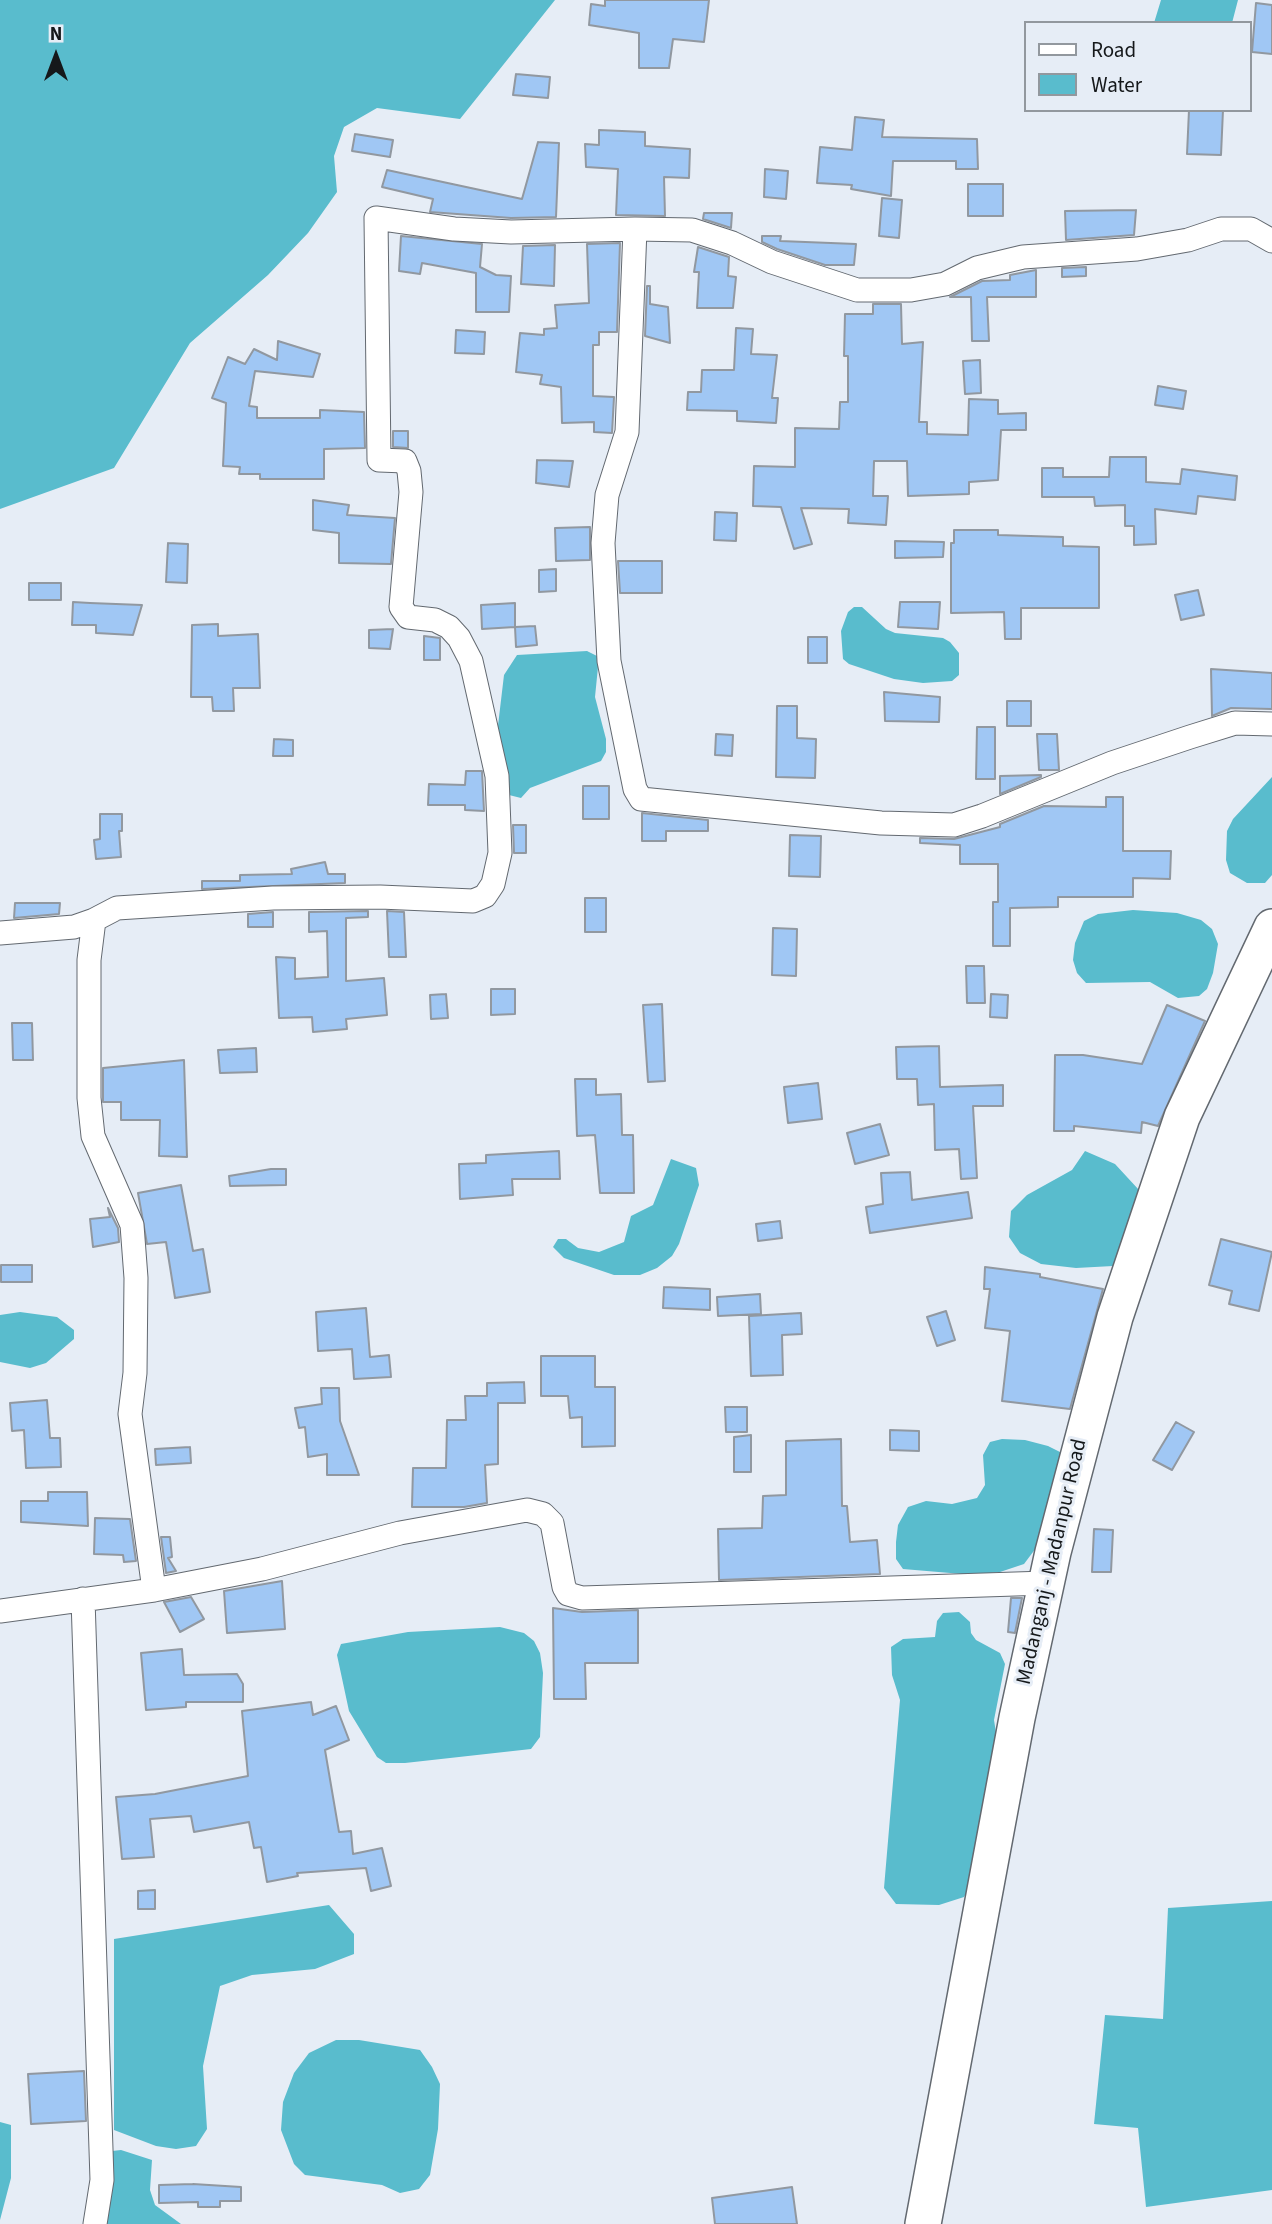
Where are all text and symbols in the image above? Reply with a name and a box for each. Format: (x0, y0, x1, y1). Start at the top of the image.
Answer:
north arrow (21, 21, 91, 91)
text: N (50, 21, 62, 48)
legend (1024, 21, 1251, 112)
text: Road (1091, 35, 1136, 65)
text: Water (1091, 70, 1142, 100)
street label: Madanganj - Madanpur Road (1012, 1437, 1094, 1687)

